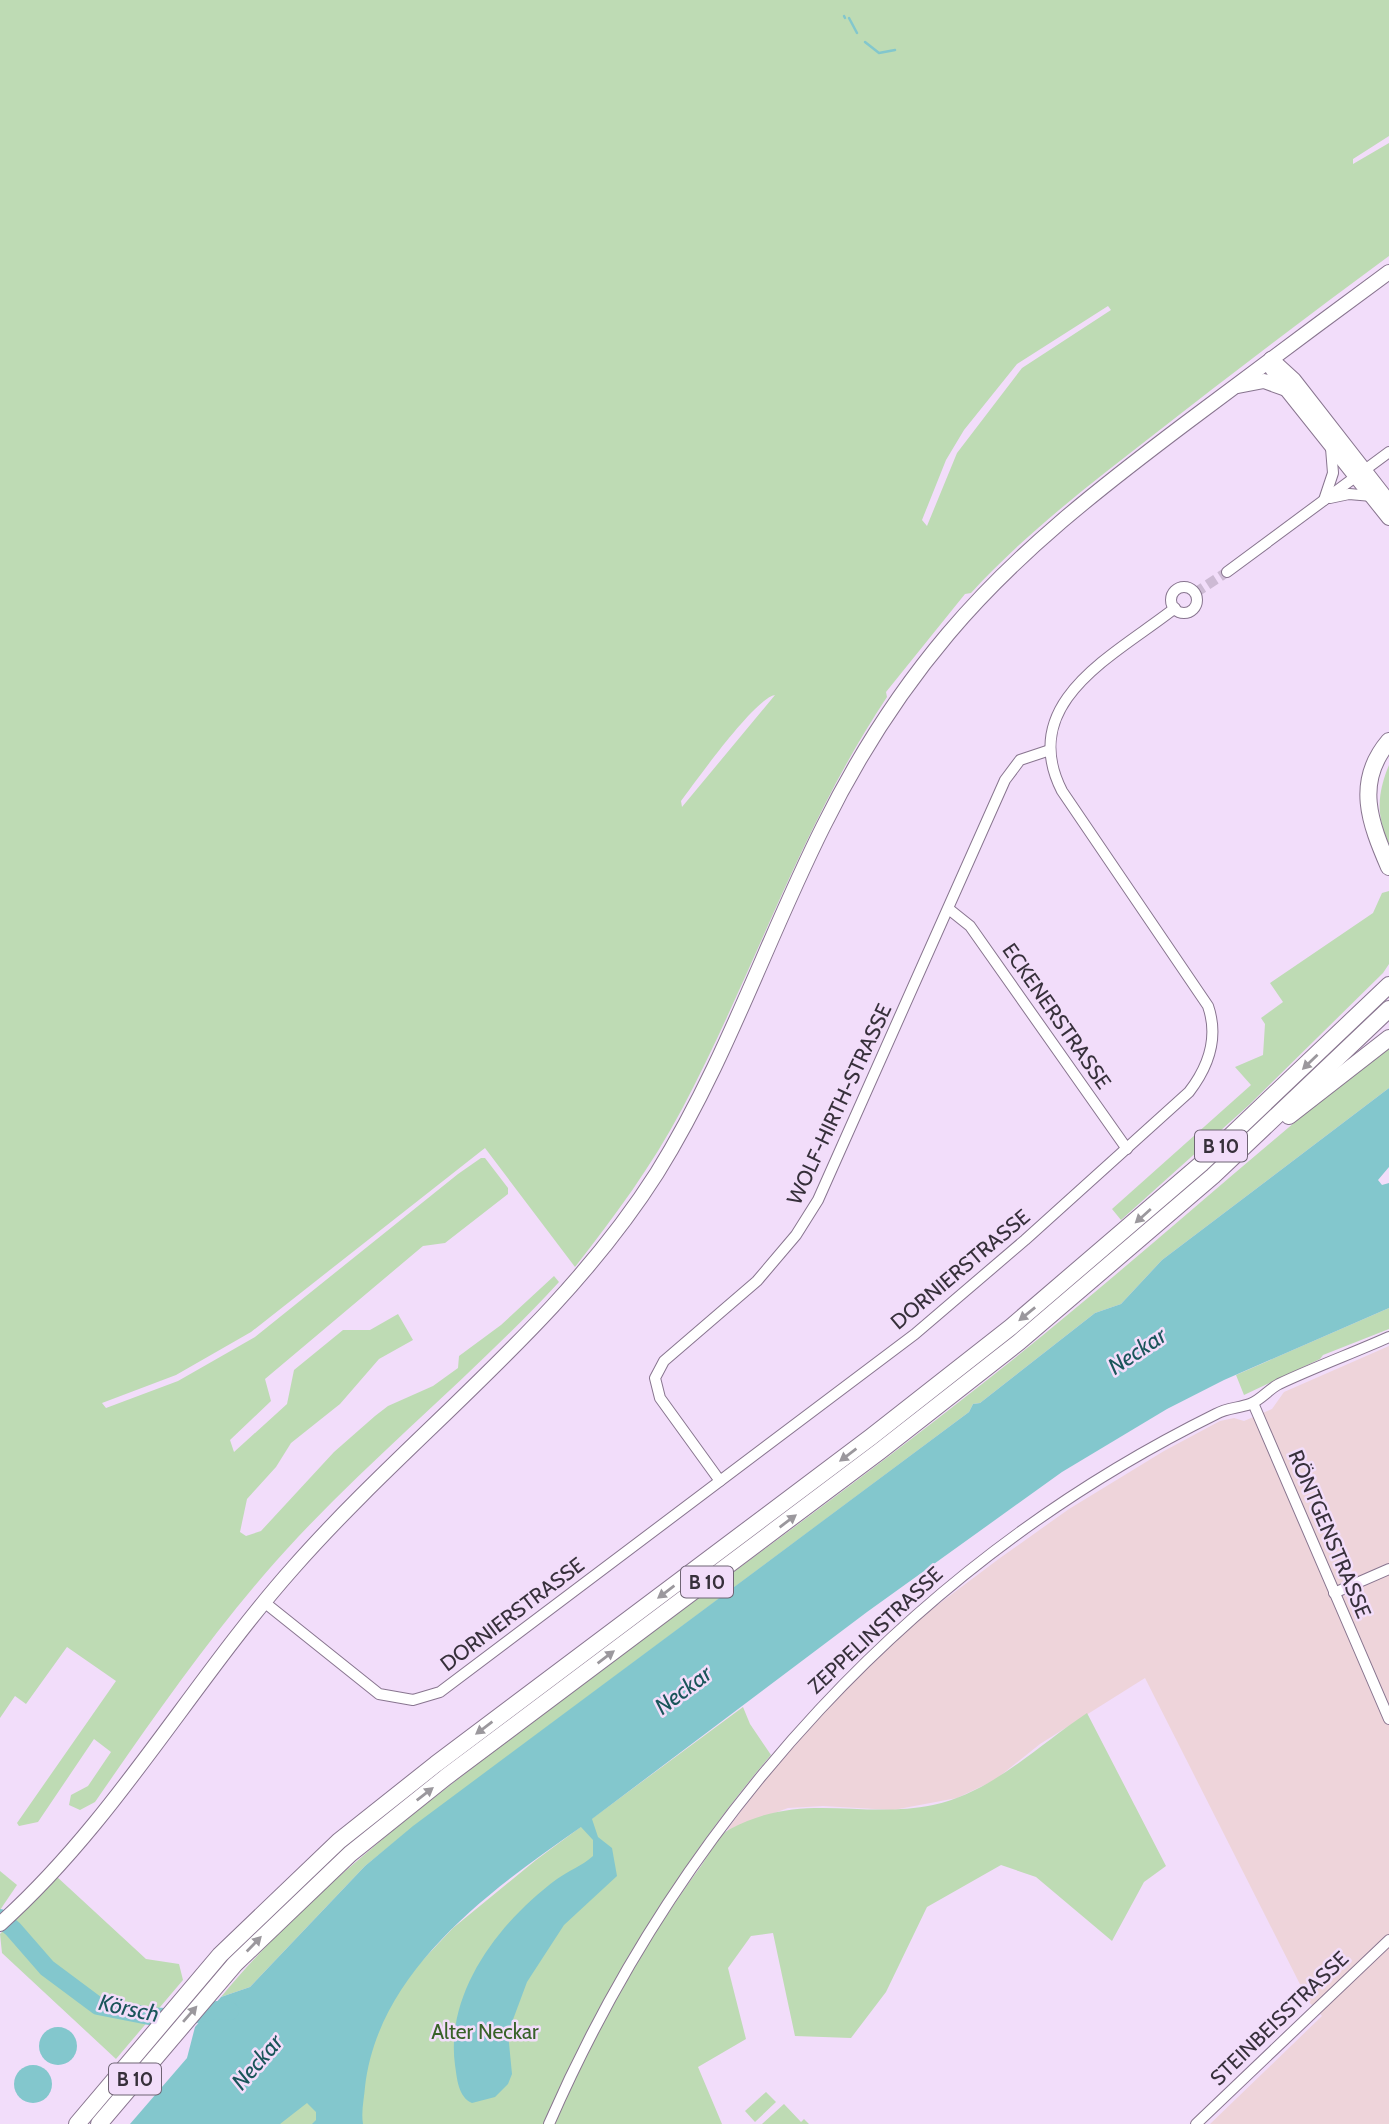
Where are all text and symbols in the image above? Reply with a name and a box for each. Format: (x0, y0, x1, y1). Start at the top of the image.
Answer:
street label: ECKENERSTRASSE (997, 938, 1117, 1094)
street label: WOLF-HIRTH-STRASSE (781, 1000, 897, 1208)
one-way arrow (1301, 1054, 1318, 1071)
road number: B 10 (1195, 1130, 1247, 1162)
street label: DORNIERSTRASSE (885, 1204, 1035, 1334)
one-way arrow (1134, 1208, 1151, 1224)
one-way arrow (1018, 1307, 1036, 1322)
water label: Neckar (1103, 1321, 1172, 1381)
street label: RÖNTGENSTRASSE (1283, 1446, 1377, 1622)
one-way arrow (839, 1447, 857, 1462)
one-way arrow (779, 1513, 797, 1528)
street label: DORNIERSTRASSE (435, 1552, 589, 1676)
street label: ZEPPELINSTRASSE (803, 1561, 947, 1699)
road number: B 10 (681, 1566, 733, 1598)
one-way arrow (657, 1584, 675, 1598)
one-way arrow (597, 1650, 615, 1664)
water label: Neckar (649, 1659, 718, 1721)
one-way arrow (474, 1721, 493, 1735)
one-way arrow (415, 1786, 433, 1801)
one-way arrow (246, 1936, 262, 1953)
street label: STEINBEISSTRASSE (1205, 1946, 1353, 2090)
water label: Körsch (96, 1988, 162, 2028)
one-way arrow (182, 2006, 197, 2023)
park label: Alter Neckar (431, 2019, 539, 2044)
water label: Neckar (225, 2028, 289, 2095)
road number: B 10 (109, 2064, 161, 2094)

